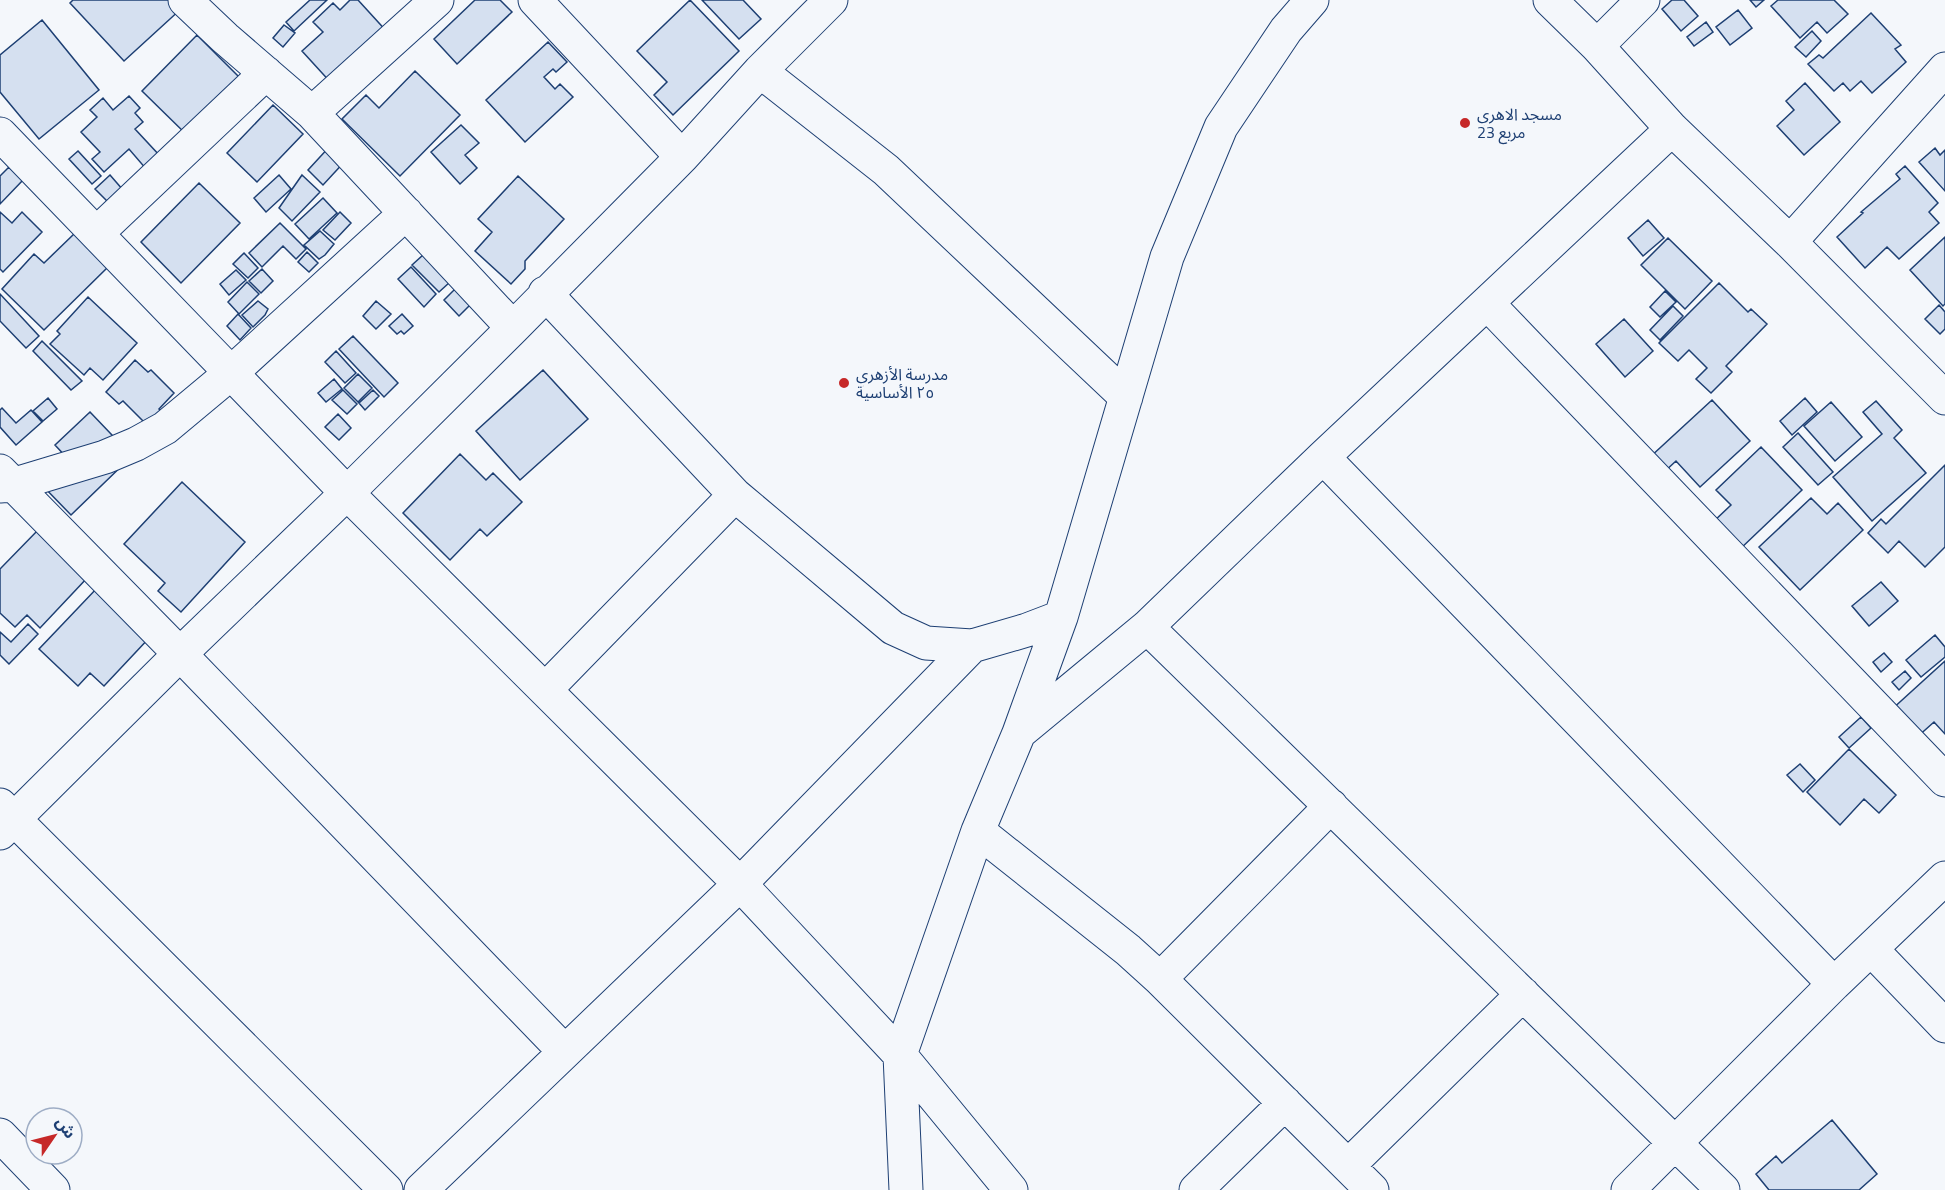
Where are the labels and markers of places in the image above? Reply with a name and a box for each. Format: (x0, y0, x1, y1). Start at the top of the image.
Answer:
place label: مسجد الاهري مربع 23 (1477, 102, 1562, 145)
marker: مسجد الاهري مربع 23 (1458, 116, 1472, 130)
place label: مدرسة الأزهري ٢٥ الأساسية (856, 362, 948, 404)
marker: مدرسة الأزهري ٢٥ الأساسية (837, 376, 851, 390)

